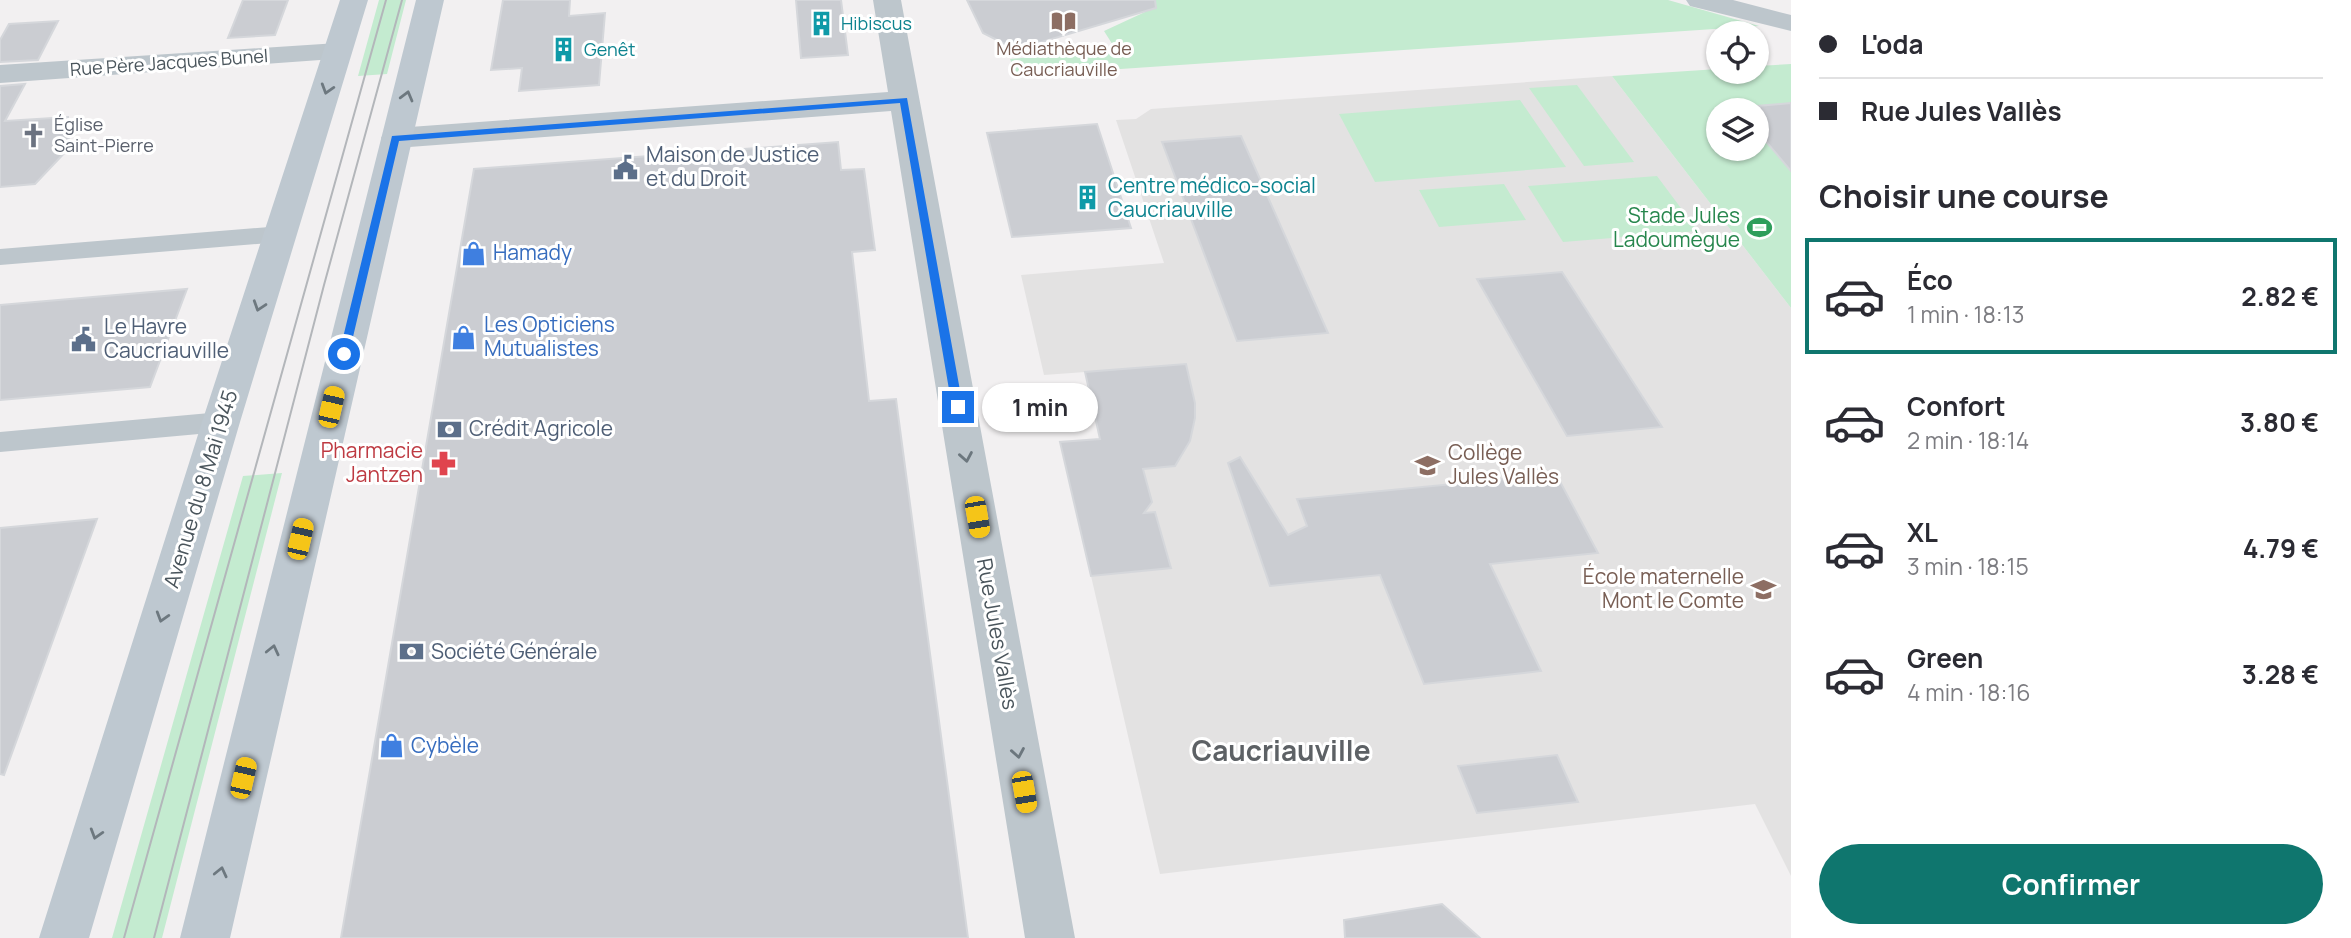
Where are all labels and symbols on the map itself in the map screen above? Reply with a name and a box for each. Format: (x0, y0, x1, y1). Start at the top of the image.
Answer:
library icon: Médiathèque de Caucriauville (1050, 8, 1078, 36)
building icon: Hibiscus (807, 10, 835, 38)
place label: Hibiscus (841, 11, 912, 35)
building icon: Genêt (550, 36, 578, 64)
place label: Médiathèque de Caucriauville (996, 36, 1132, 81)
place label: Genêt (584, 37, 635, 61)
street label: Rue Père Jacques Bunel (69, 43, 269, 81)
one-way arrow (320, 83, 335, 95)
one-way arrow (399, 90, 413, 102)
place label: Église Saint-Pierre (54, 112, 154, 157)
church icon: Église Saint-Pierre (20, 121, 48, 149)
place label: Maison de Justice et du Droit (646, 140, 819, 192)
public building icon: Maison de Justice et du Droit (612, 153, 640, 181)
place label: Centre médico-social Caucriauville (1108, 171, 1316, 223)
building icon: Centre médico-social Caucriauville (1074, 184, 1102, 212)
place label: Stade Jules Ladoumègue (1613, 201, 1740, 253)
sports icon: Stade Jules Ladoumègue (1746, 214, 1774, 242)
place label: Hamady (493, 238, 572, 266)
shop icon: Hamady (459, 239, 487, 267)
one-way arrow (252, 299, 267, 311)
place label: Les Opticiens Mutualistes (484, 310, 615, 362)
place label: Le Havre Caucriauville (104, 312, 229, 364)
shop icon: Les Opticiens Mutualistes (450, 323, 478, 351)
public building icon: Le Havre Caucriauville (70, 325, 98, 353)
route start (328, 338, 360, 370)
callout: 1 min (982, 382, 1098, 432)
car (317, 384, 346, 430)
street label: Avenue du 8 Mai 1945 (157, 386, 244, 591)
route end (942, 391, 974, 423)
place label: Crédit Agricole (469, 414, 613, 442)
bank icon: Crédit Agricole (435, 415, 463, 443)
place label: Pharmacie Jantzen (321, 436, 423, 488)
place label: Collège Jules Vallès (1448, 438, 1559, 490)
pharmacy icon: Pharmacie Jantzen (429, 449, 457, 477)
one-way arrow (958, 451, 973, 463)
school or university icon: Collège Jules Vallès (1414, 451, 1442, 479)
car (964, 494, 991, 540)
car (286, 516, 315, 562)
street label: Rue Jules Vallès (971, 556, 1025, 712)
place label: École maternelle Mont le Comte (1583, 562, 1744, 614)
school or university icon: École maternelle Mont le Comte (1750, 575, 1778, 603)
one-way arrow (155, 610, 170, 622)
place label: Société Générale (431, 637, 597, 665)
bank icon: Société Générale (397, 638, 425, 666)
one-way arrow (265, 644, 280, 656)
place label: Cybèle (411, 731, 479, 759)
district label: Caucriauville (1191, 731, 1371, 769)
shop icon: Cybèle (377, 732, 405, 760)
one-way arrow (1010, 748, 1025, 759)
car (229, 755, 258, 801)
car (1011, 769, 1038, 815)
one-way arrow (89, 828, 104, 840)
one-way arrow (213, 866, 227, 878)

